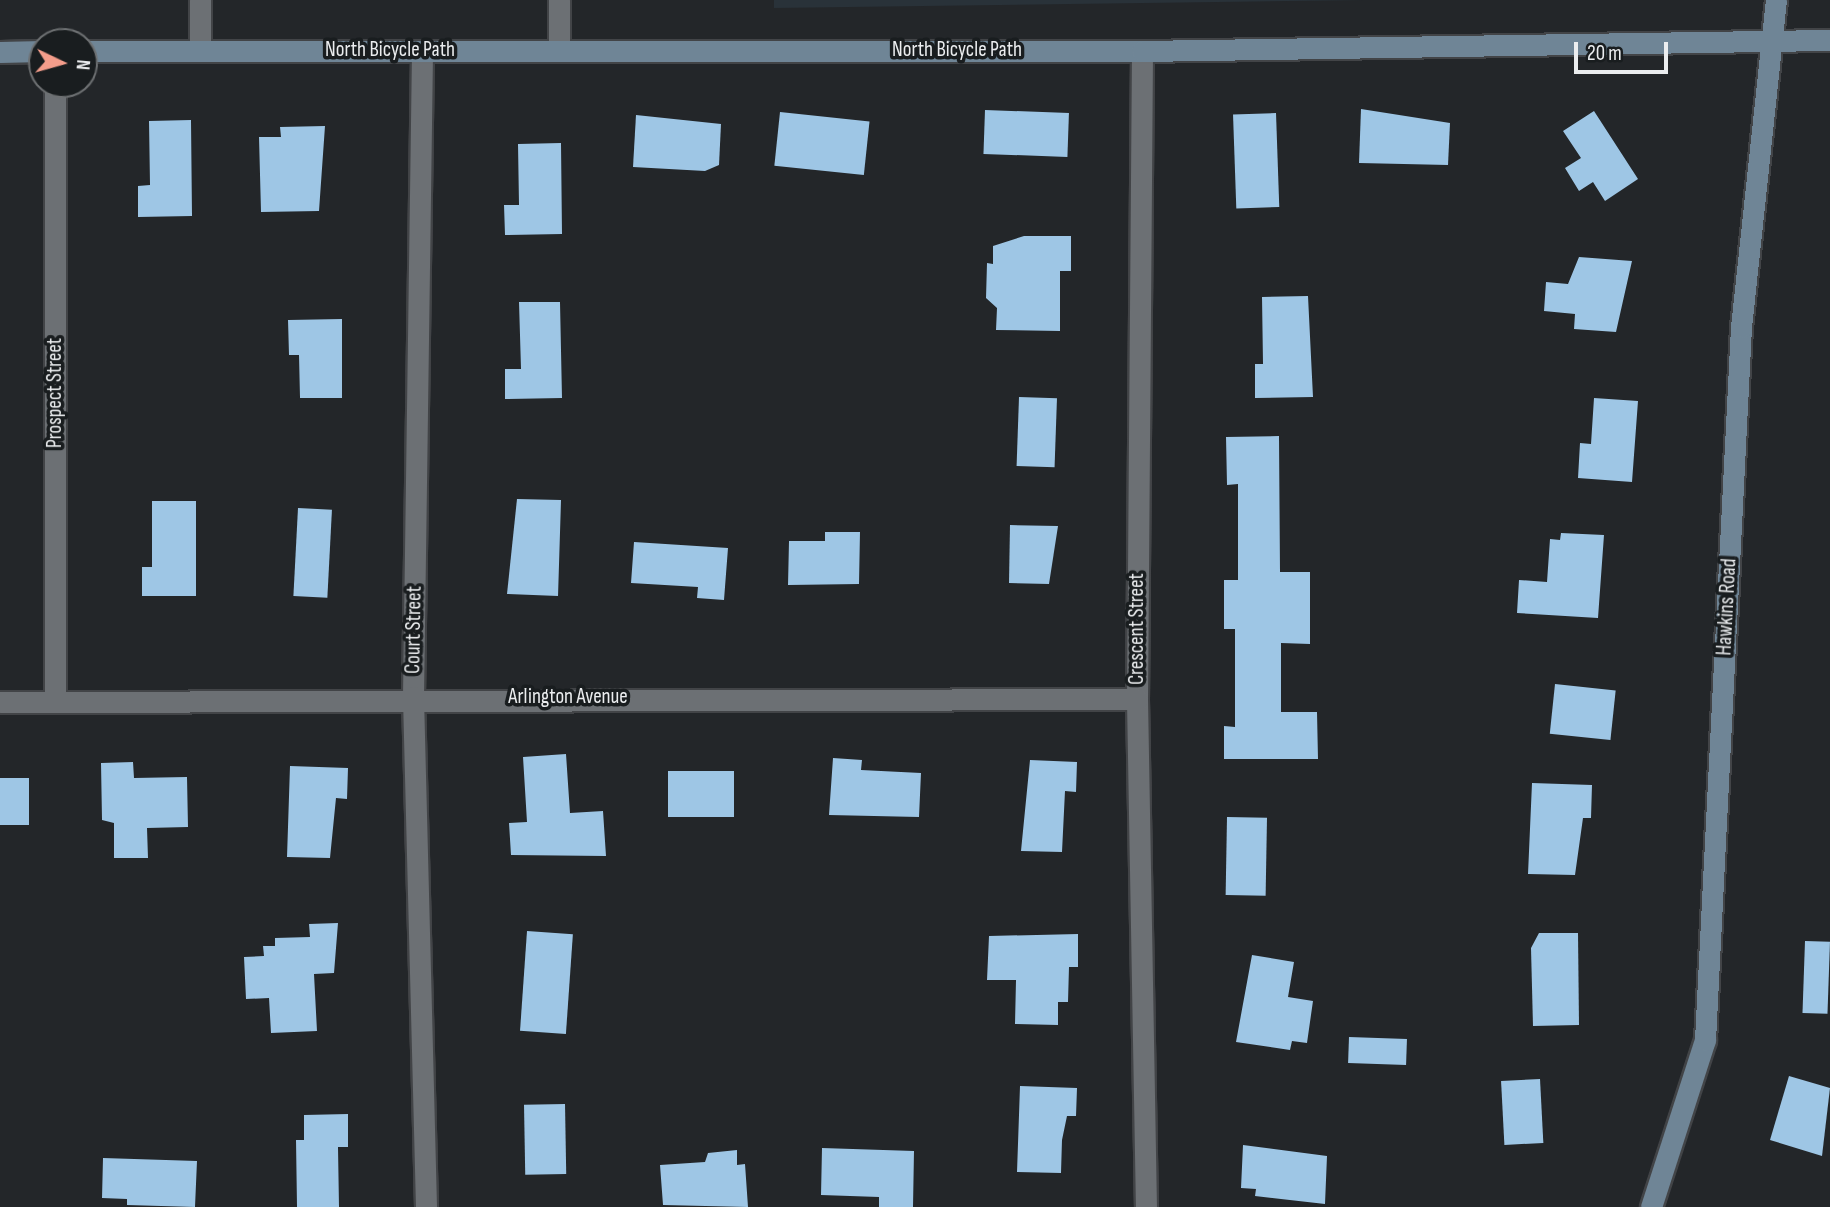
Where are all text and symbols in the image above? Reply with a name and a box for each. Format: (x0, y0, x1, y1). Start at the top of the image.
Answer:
north arrow (28, 28, 98, 98)
scale bar (1578, 28, 1672, 72)
street label: North Bicycle Path (325, 37, 455, 63)
street label: North Bicycle Path (892, 37, 1022, 63)
text: 20 m (1587, 41, 1622, 66)
text: N (71, 59, 94, 71)
street label: Prospect Street (42, 338, 68, 448)
street label: Hawkins Road (1712, 558, 1742, 656)
street label: Crescent Street (1124, 573, 1150, 685)
street label: Court Street (401, 586, 427, 674)
street label: Arlington Avenue (508, 684, 628, 710)

